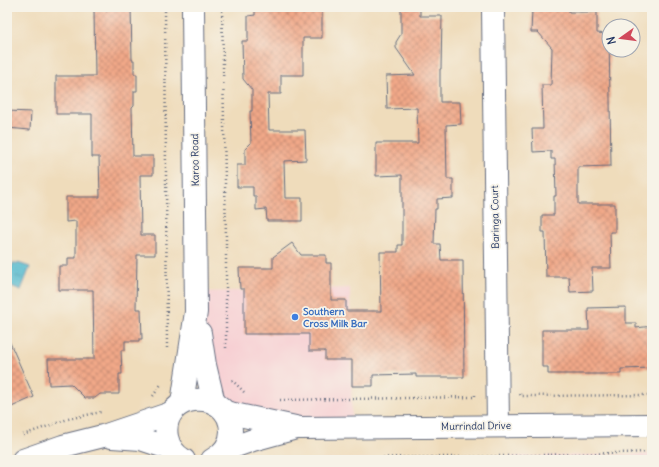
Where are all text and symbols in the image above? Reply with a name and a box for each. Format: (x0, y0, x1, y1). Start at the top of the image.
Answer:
north arrow (601, 18, 641, 58)
text: N (604, 35, 619, 46)
street label: Karoo Road (188, 133, 202, 187)
street label: Baringa Court (488, 185, 502, 249)
place label: Southern Cross Milk Bar (303, 305, 368, 330)
marker: Southern Cross Milk Bar (290, 312, 300, 322)
street label: Murrindal Drive (441, 419, 511, 433)

